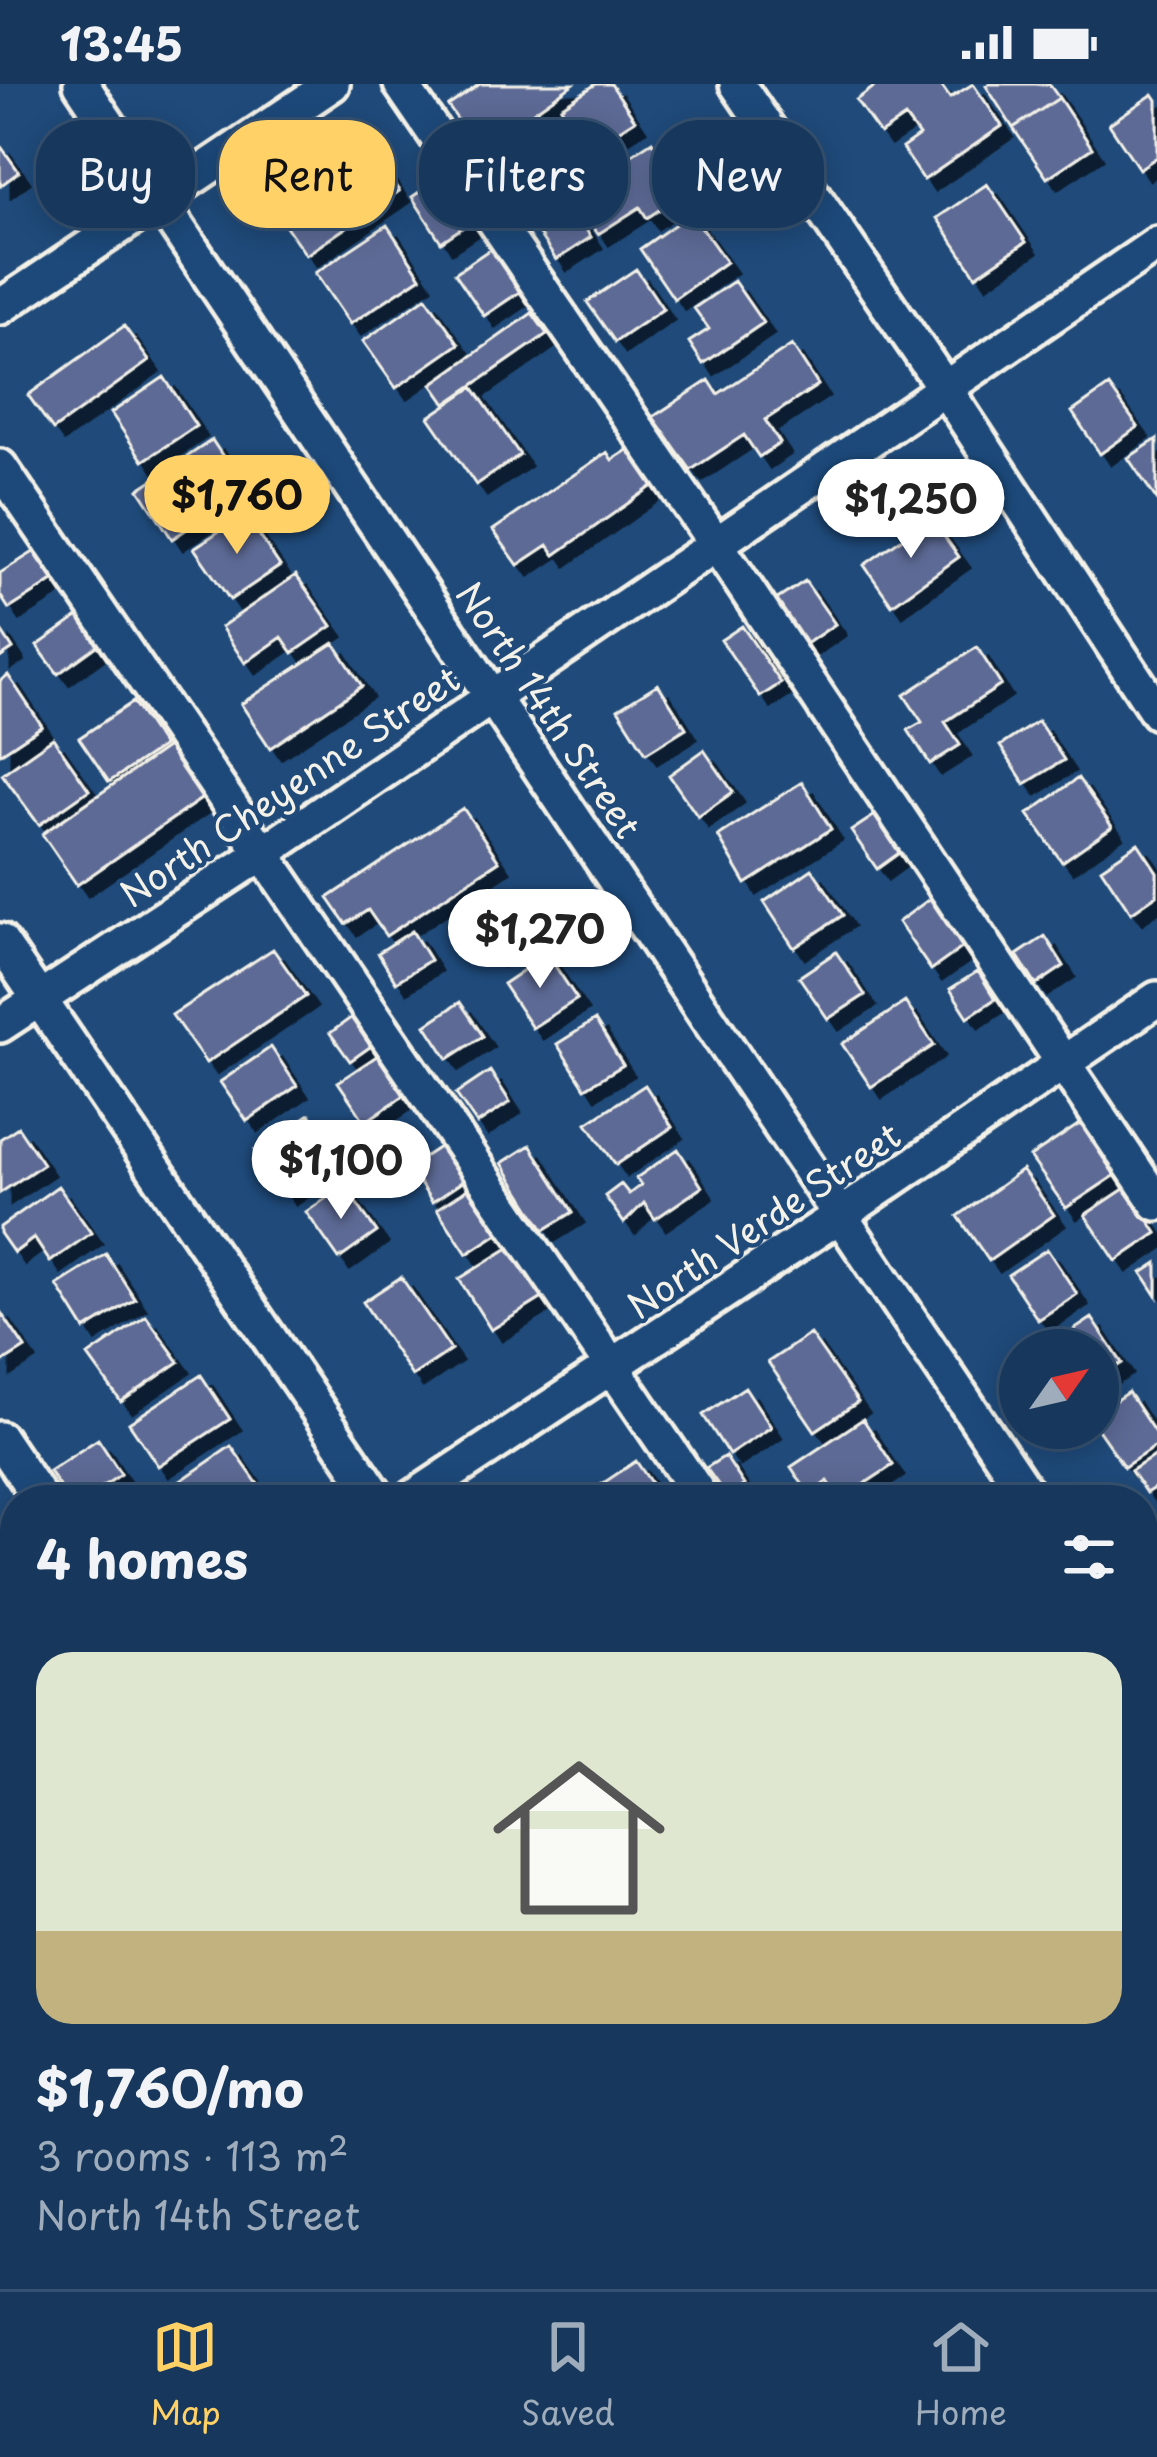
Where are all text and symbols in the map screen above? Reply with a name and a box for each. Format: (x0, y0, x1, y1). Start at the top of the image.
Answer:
text: 13:45 (60, 8, 183, 76)
chip: Buy (36, 120, 195, 228)
chip: Rent (219, 120, 395, 228)
chip: Filters (419, 120, 628, 228)
chip: New (652, 120, 824, 228)
pin: $1,760 (139, 455, 335, 557)
pin: $1,250 (813, 459, 1009, 561)
text: $1,760 (171, 464, 303, 523)
text: $1,250 (844, 468, 978, 527)
street label: North 14th Street (444, 570, 656, 848)
street label: North Cheyenne Street (108, 651, 470, 919)
pin: $1,270 (442, 889, 638, 991)
text: $1,270 (475, 898, 605, 957)
street label: North Verde Street (616, 1107, 910, 1331)
pin: $1,100 (243, 1120, 439, 1222)
text: $1,100 (279, 1129, 403, 1188)
north arrow (999, 1329, 1119, 1449)
map controls (999, 1329, 1119, 1449)
text: 4 homes (36, 1519, 248, 1596)
icon: filters (1056, 1524, 1122, 1590)
icon: home (471, 1730, 687, 1946)
text: $1,760/mo (36, 2048, 304, 2125)
text: 3 rooms · 113 m² (36, 2125, 349, 2184)
text: North 14th Street (36, 2184, 360, 2243)
tab: Map (150, 2314, 221, 2436)
tab: Saved (521, 2314, 615, 2436)
tab: Home (915, 2314, 1007, 2436)

